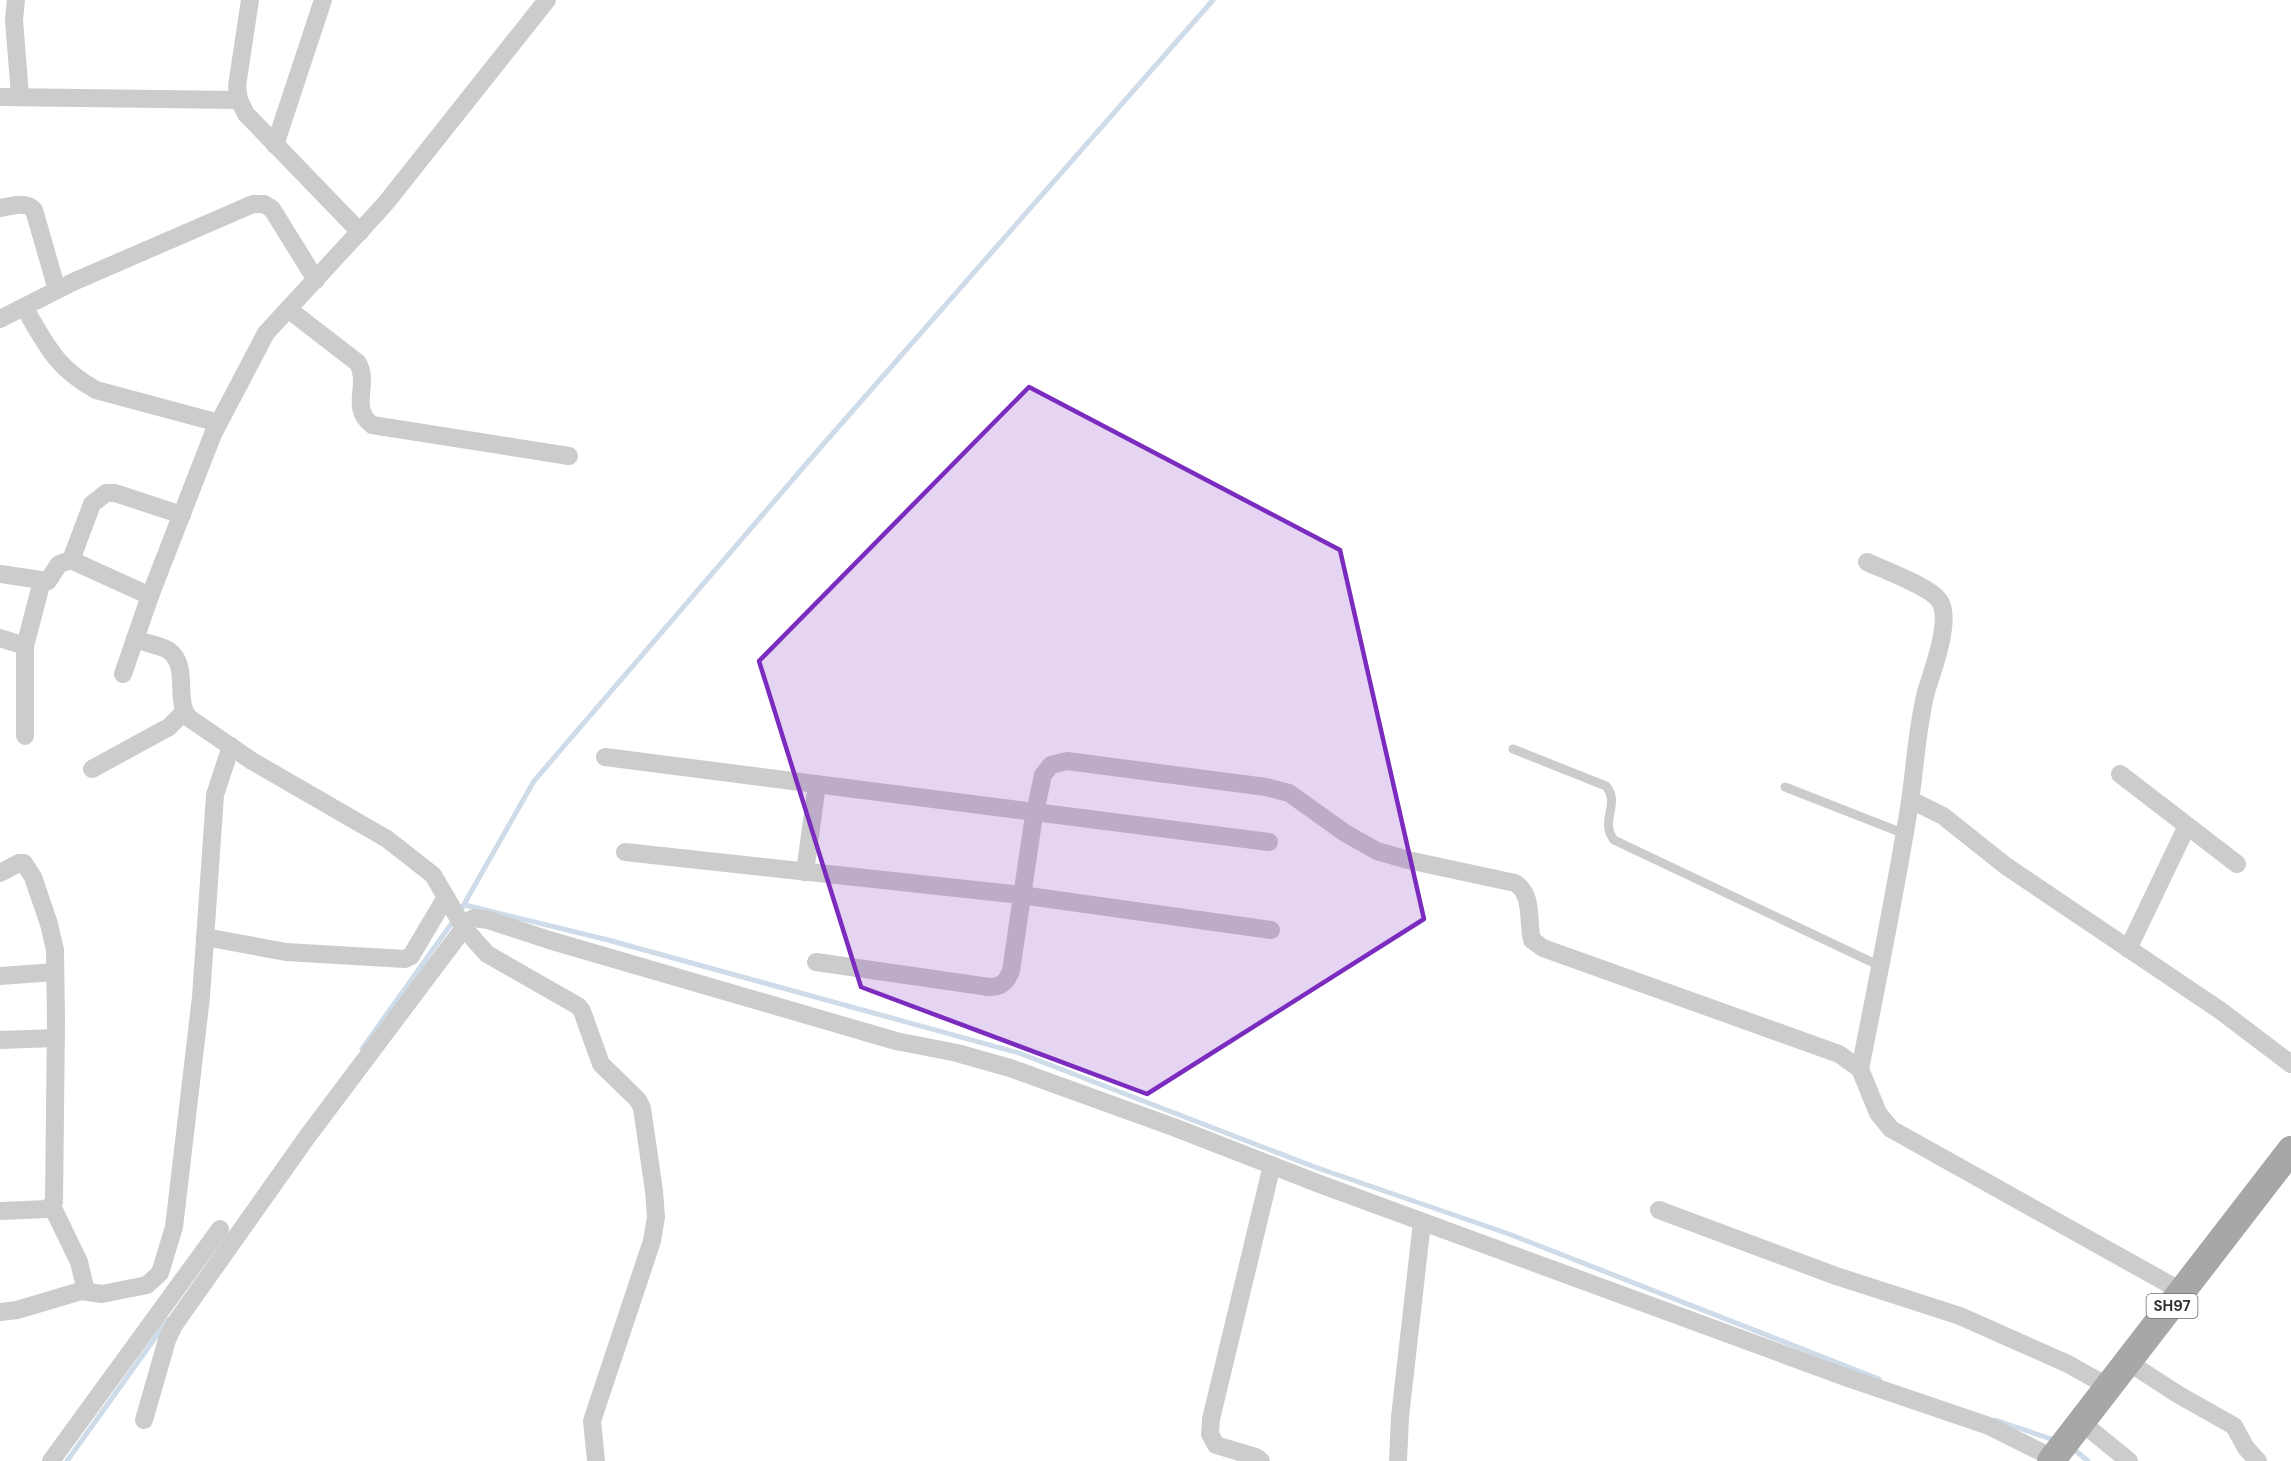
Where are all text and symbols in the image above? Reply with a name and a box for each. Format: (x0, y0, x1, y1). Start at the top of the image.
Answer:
road number: SH97 (2146, 1294, 2198, 1318)

